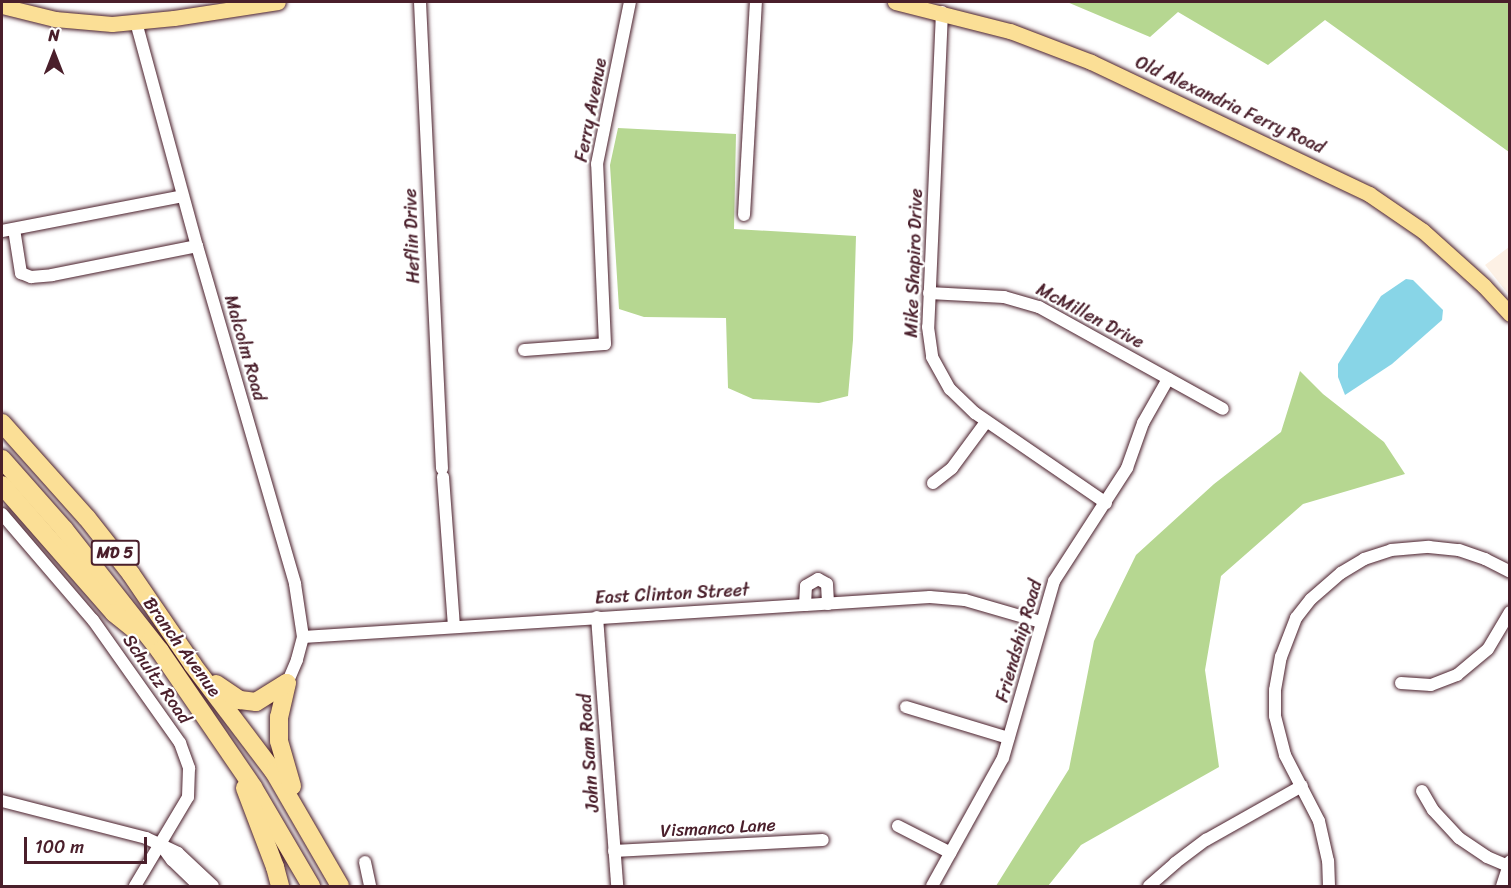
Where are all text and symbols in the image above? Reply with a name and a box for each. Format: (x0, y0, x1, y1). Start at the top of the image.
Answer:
text: N (48, 21, 60, 50)
north arrow (24, 24, 84, 84)
street label: Old Alexandria Ferry Road (1132, 51, 1328, 159)
street label: Ferry Avenue (570, 56, 612, 164)
street label: Heflin Drive (400, 188, 424, 284)
street label: Mike Shapiro Drive (901, 188, 927, 338)
street label: McMillen Drive (1033, 279, 1147, 353)
street label: Malcolm Road (220, 293, 270, 403)
road number: MD 5 (90, 540, 140, 566)
street label: Friendship Road (991, 577, 1047, 705)
street label: East Clinton Street (595, 579, 749, 609)
street label: Branch Avenue (139, 593, 225, 701)
street label: Schultz Road (118, 630, 196, 728)
street label: John Sam Road (574, 693, 604, 813)
street label: Vismanco Lane (660, 814, 776, 842)
scale bar (27, 825, 150, 863)
text: 100 m (35, 831, 84, 863)

